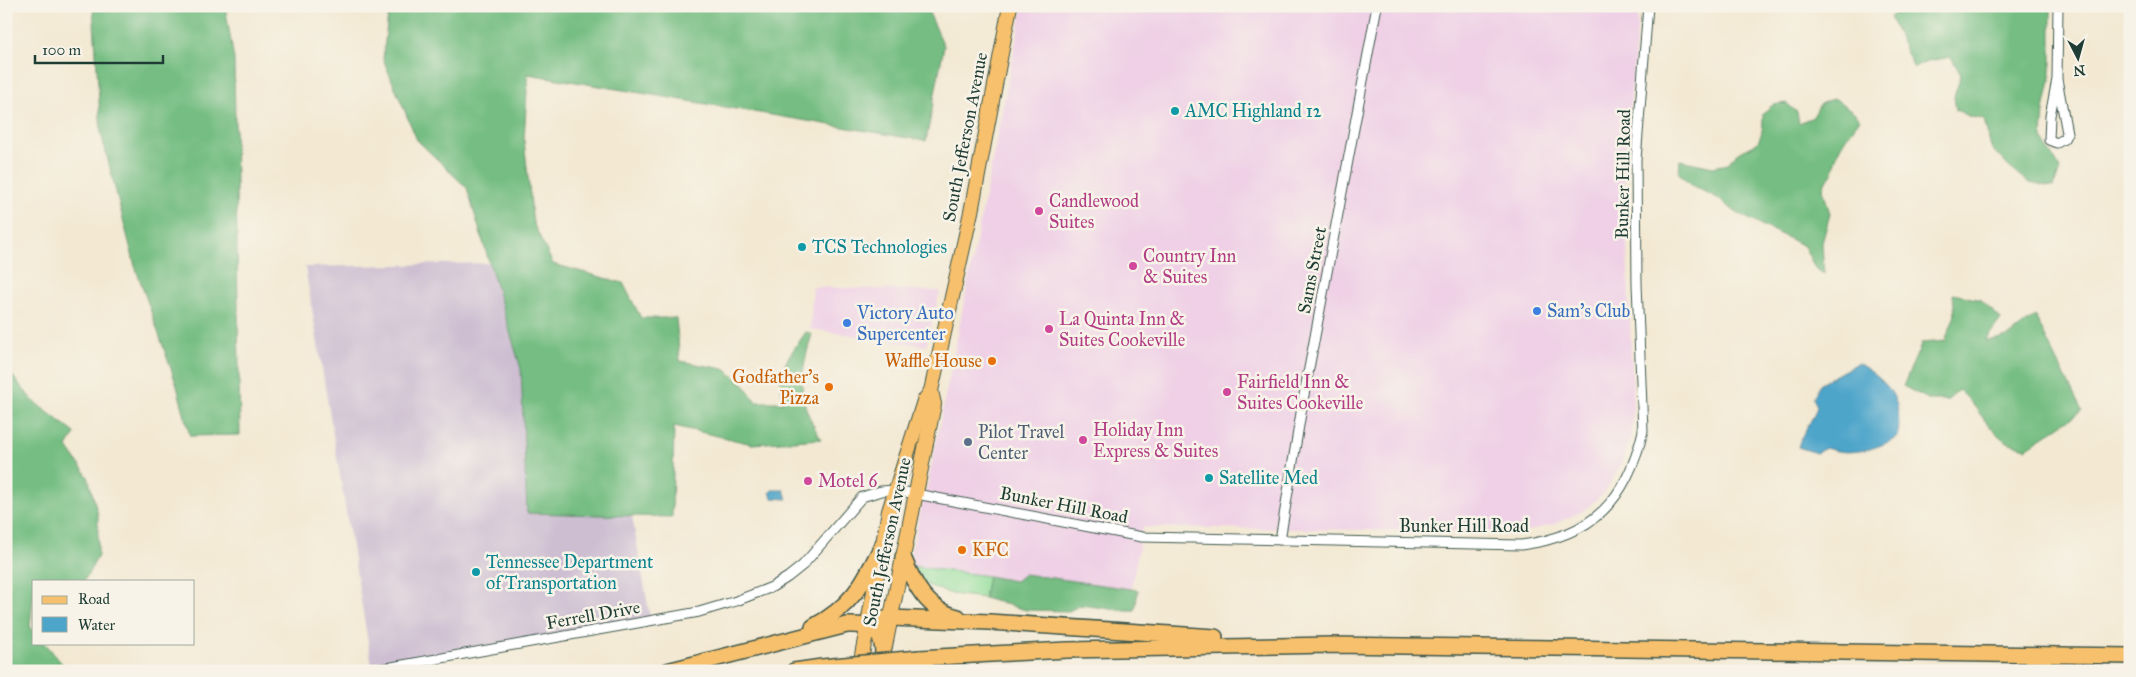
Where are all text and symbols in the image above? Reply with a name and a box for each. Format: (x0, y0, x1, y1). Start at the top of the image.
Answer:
scale bar (35, 32, 162, 64)
north arrow (2054, 32, 2104, 82)
text: 100 m (42, 41, 82, 59)
street label: South Jefferson Avenue (938, 50, 993, 224)
text: N (2072, 61, 2086, 80)
place label: AMC Highland 12 (1184, 100, 1322, 123)
marker: AMC Highland 12 (1169, 105, 1181, 117)
street label: Bunker Hill Road (1611, 109, 1635, 239)
place label: Candlewood Suites (1049, 190, 1139, 233)
marker: Candlewood Suites (1033, 205, 1045, 217)
street label: Sams Street (1293, 224, 1331, 315)
place label: TCS Technologies (812, 236, 947, 259)
marker: TCS Technologies (796, 241, 808, 253)
place label: Country Inn & Suites (1143, 245, 1237, 288)
marker: Country Inn & Suites (1127, 260, 1139, 272)
place label: Sam's Club (1547, 300, 1630, 322)
place label: Victory Auto Supercenter (856, 302, 954, 345)
marker: Sam's Club (1531, 305, 1543, 317)
place label: La Quinta Inn & Suites Cookeville (1059, 308, 1185, 351)
marker: Victory Auto Supercenter (841, 317, 853, 329)
marker: La Quinta Inn & Suites Cookeville (1043, 323, 1055, 335)
place label: Waffle House (884, 350, 982, 372)
marker: Waffle House (986, 355, 998, 367)
place label: Godfather's Pizza (732, 366, 819, 409)
place label: Fairfield Inn & Suites Cookeville (1237, 371, 1363, 414)
marker: Godfather's Pizza (823, 381, 835, 393)
marker: Fairfield Inn & Suites Cookeville (1221, 386, 1233, 398)
place label: Holiday Inn Express & Suites (1093, 419, 1218, 462)
place label: Pilot Travel Center (978, 421, 1065, 464)
marker: Holiday Inn Express & Suites (1077, 434, 1089, 446)
marker: Pilot Travel Center (962, 436, 974, 448)
street label: South Jefferson Avenue (858, 455, 917, 629)
place label: Satellite Med (1219, 467, 1318, 489)
place label: Motel 6 (818, 470, 878, 492)
marker: Satellite Med (1203, 472, 1215, 484)
marker: Motel 6 (802, 475, 814, 487)
street label: Bunker Hill Road (998, 482, 1130, 528)
street label: Bunker Hill Road (1399, 515, 1529, 537)
place label: KFC (972, 539, 1009, 561)
marker: KFC (956, 544, 968, 556)
place label: Tennessee Department of Transportation (486, 551, 654, 594)
marker: Tennessee Department of Transportation (470, 566, 482, 578)
legend (32, 580, 195, 644)
text: Road (78, 590, 110, 608)
street label: Ferrell Drive (544, 596, 642, 634)
text: Water (78, 616, 115, 634)

